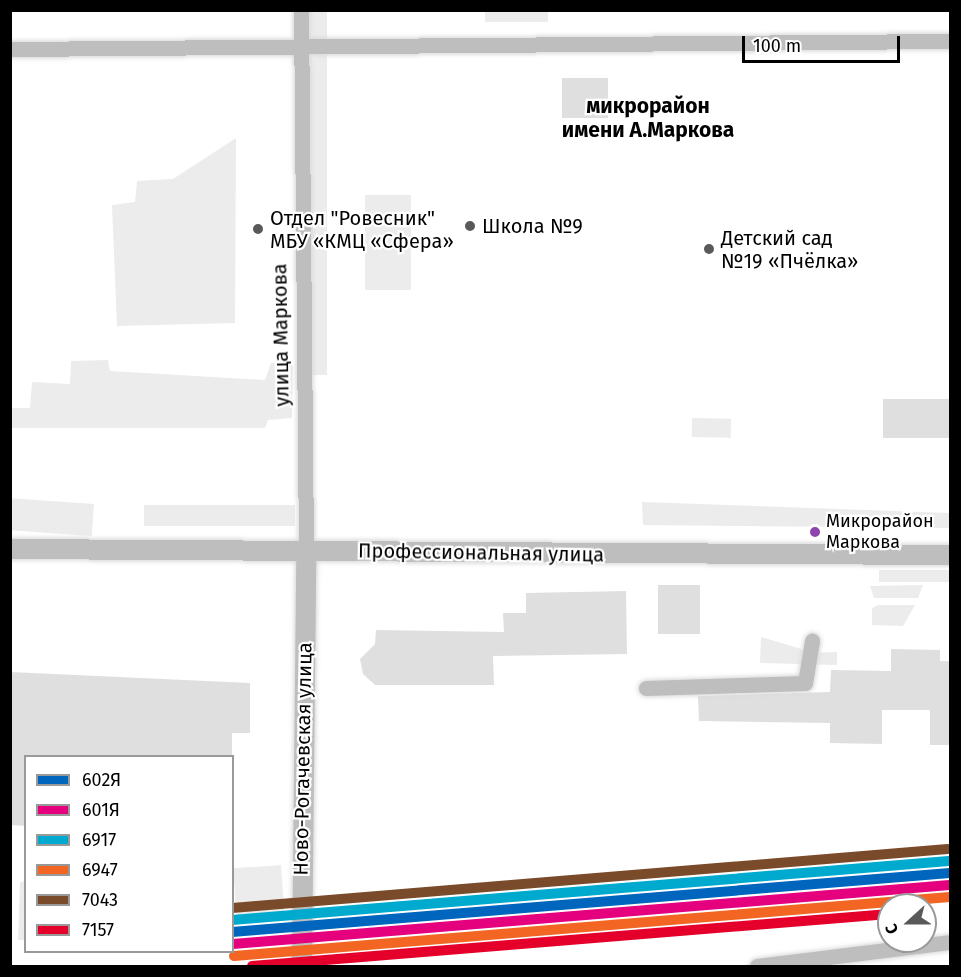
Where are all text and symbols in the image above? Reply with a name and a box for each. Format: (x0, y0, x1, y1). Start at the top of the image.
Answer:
scale bar (745, 24, 902, 62)
text: 100 m (753, 35, 801, 57)
district label: микрорайон имени А.Маркова (562, 93, 734, 143)
place label: Отдел "Ровесник" МБУ «КМЦ «Сфера» (270, 206, 454, 253)
place label: Школа №9 (482, 214, 583, 238)
marker: Школа №9 (463, 219, 477, 233)
marker: Отдел "Ровесник" МБУ «КМЦ «Сфера» (251, 222, 265, 236)
place label: Детский сад №19 «Пчёлка» (721, 226, 858, 273)
marker: Детский сад №19 «Пчёлка» (702, 242, 716, 256)
street label: улица Маркова (268, 263, 294, 407)
place label: Микрорайон Маркова (826, 511, 934, 554)
marker: Микрорайон Маркова (809, 526, 821, 538)
street label: Профессиональная улица (358, 539, 604, 567)
street label: Ново-Рогачевская улица (289, 642, 317, 876)
legend (24, 755, 234, 953)
text: 602Я (82, 769, 121, 791)
text: 601Я (82, 799, 120, 821)
text: 6917 (82, 829, 116, 851)
text: 6947 (82, 859, 118, 881)
text: 7043 (82, 889, 118, 911)
north arrow (877, 893, 937, 953)
text: 7157 (82, 919, 114, 941)
text: С (881, 921, 902, 937)

